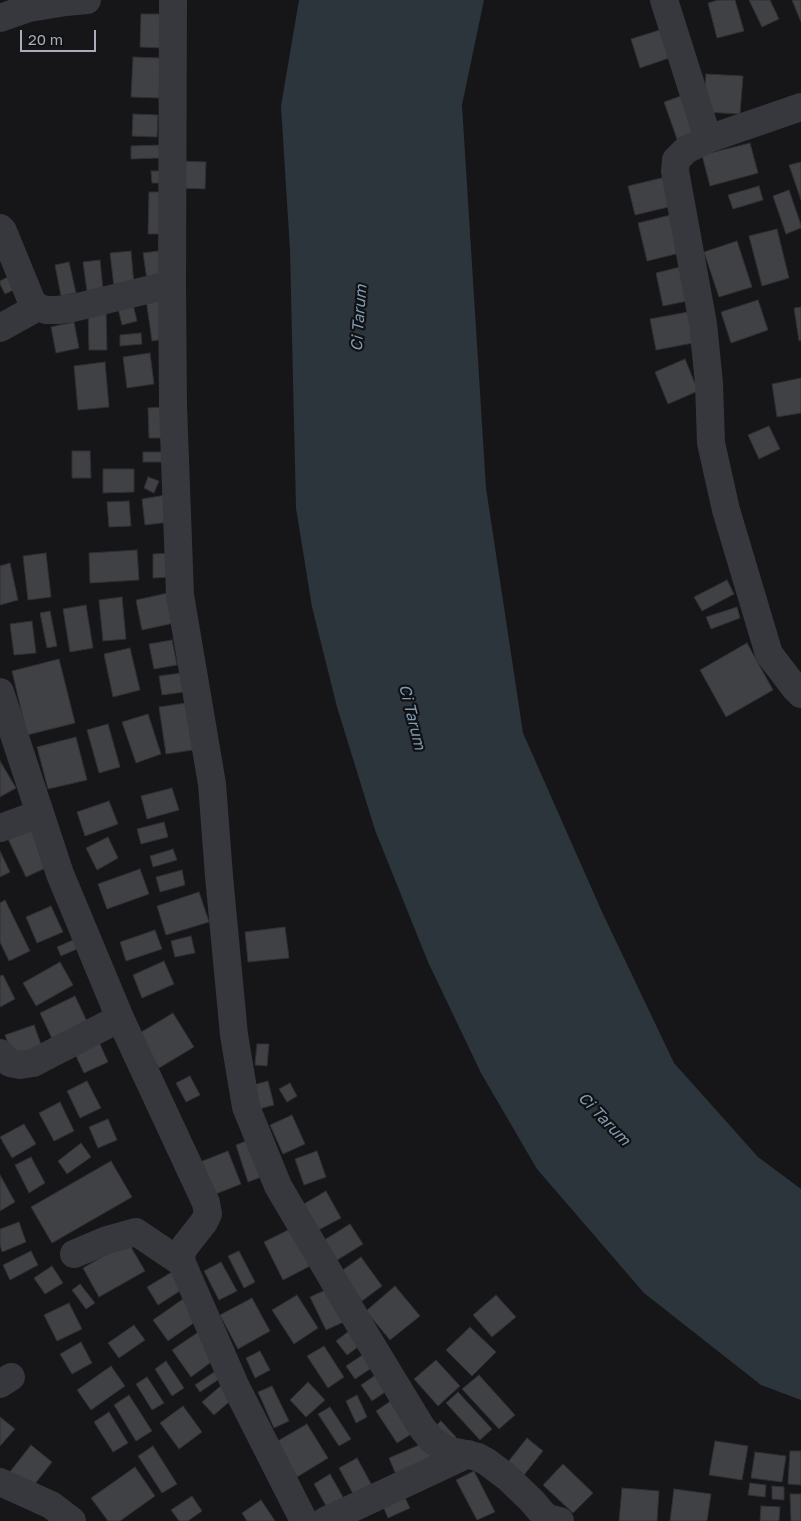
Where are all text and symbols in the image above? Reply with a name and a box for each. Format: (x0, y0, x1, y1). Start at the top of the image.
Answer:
scale bar (22, 20, 99, 52)
text: 20 m (28, 30, 63, 48)
water label: Ci Tarum (347, 284, 371, 352)
water label: Ci Tarum (395, 682, 429, 752)
water label: Ci Tarum (574, 1088, 634, 1150)

